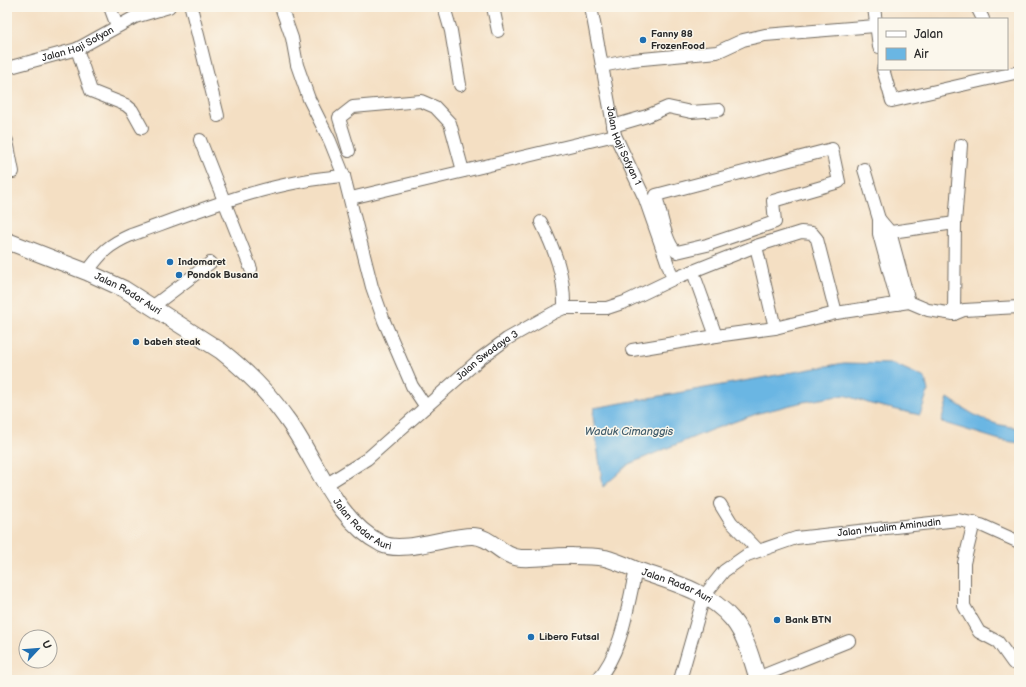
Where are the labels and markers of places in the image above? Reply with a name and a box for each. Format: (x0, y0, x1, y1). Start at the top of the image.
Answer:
place label: Fanny 88 FrozenFood (651, 28, 705, 52)
marker: Fanny 88 FrozenFood (638, 35, 648, 45)
place label: Indomaret (178, 256, 226, 268)
marker: Indomaret (165, 257, 175, 267)
place label: Pondok Busana (187, 269, 258, 281)
marker: Pondok Busana (174, 270, 184, 280)
place label: babeh steak (144, 336, 201, 348)
marker: babeh steak (131, 337, 141, 347)
place label: Bank BTN (785, 614, 832, 626)
marker: Bank BTN (772, 615, 782, 625)
place label: Libero Futsal (539, 631, 599, 643)
marker: Libero Futsal (526, 632, 536, 642)

